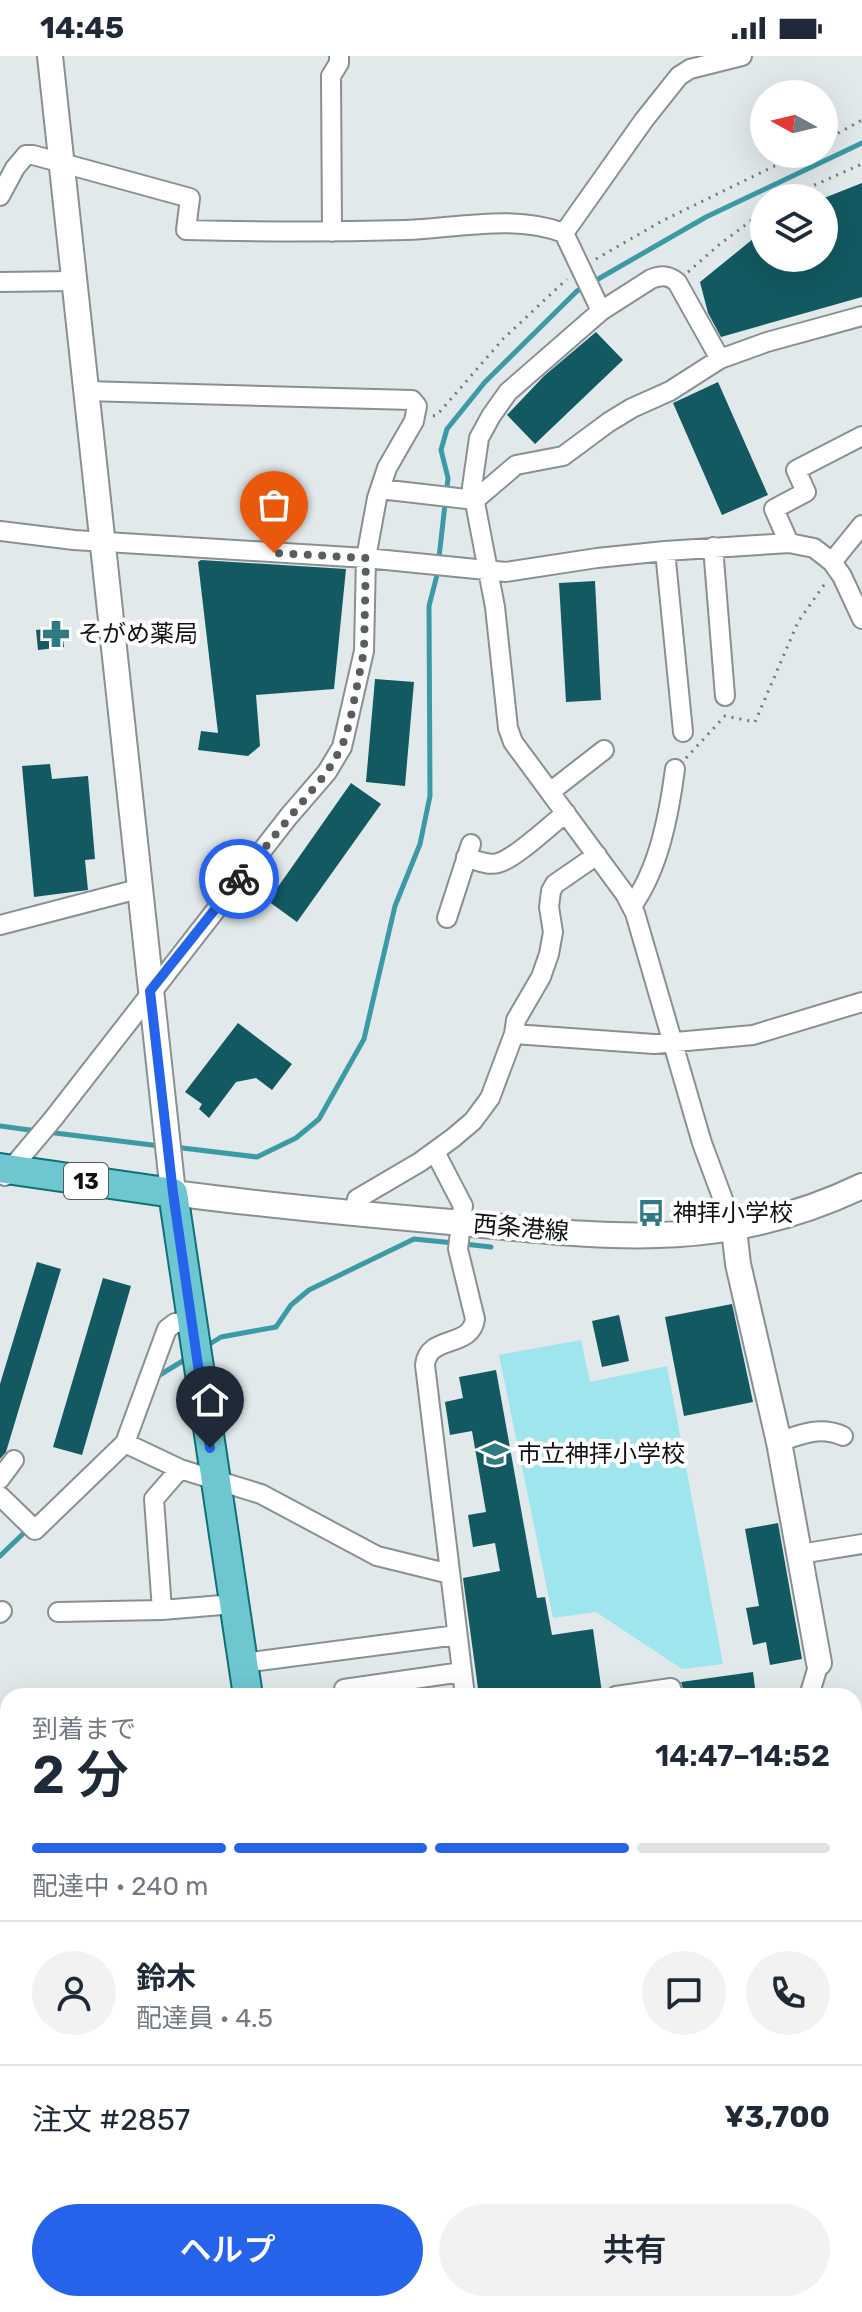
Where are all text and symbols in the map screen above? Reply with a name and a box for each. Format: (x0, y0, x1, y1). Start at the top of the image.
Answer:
text: 14:45 (40, 10, 124, 46)
north arrow (750, 80, 838, 168)
map controls (750, 80, 838, 272)
button: layers (750, 184, 838, 272)
pin (240, 471, 308, 553)
icon: bag (252, 483, 296, 527)
pharmacy icon: そがめ薬局 (41, 619, 71, 649)
place label: そがめ薬局 (78, 620, 198, 648)
courier (199, 839, 279, 919)
icon: bike (217, 857, 261, 901)
road number: 13 (64, 1163, 108, 1199)
bus stop icon: 神拝小学校 (636, 1198, 666, 1228)
place label: 神拝小学校 (673, 1199, 793, 1227)
street label: 西条港線 (472, 1210, 570, 1246)
pin (176, 1366, 244, 1448)
icon: home (188, 1378, 232, 1422)
school or university icon: 市立神拝小学校 (480, 1439, 510, 1469)
place label: 市立神拝小学校 (517, 1440, 685, 1468)
text: 到着まで (32, 1714, 136, 1745)
text: 14:47–14:52 (655, 1738, 830, 1774)
text: 2 分 (32, 1744, 128, 1806)
text: 配達中 · 240 m (32, 1871, 208, 1902)
button: person (32, 1951, 116, 2035)
button: chat (642, 1951, 726, 2035)
button: phone (746, 1951, 830, 2035)
text: 鈴木 (136, 1960, 196, 1996)
text: 配達員 · 4.5 (136, 2003, 273, 2034)
text: ¥3,700 (724, 2099, 830, 2135)
text: 注文 #2857 (32, 2102, 190, 2138)
button: ヘルプ (32, 2204, 423, 2296)
button: 共有 (439, 2204, 830, 2296)

